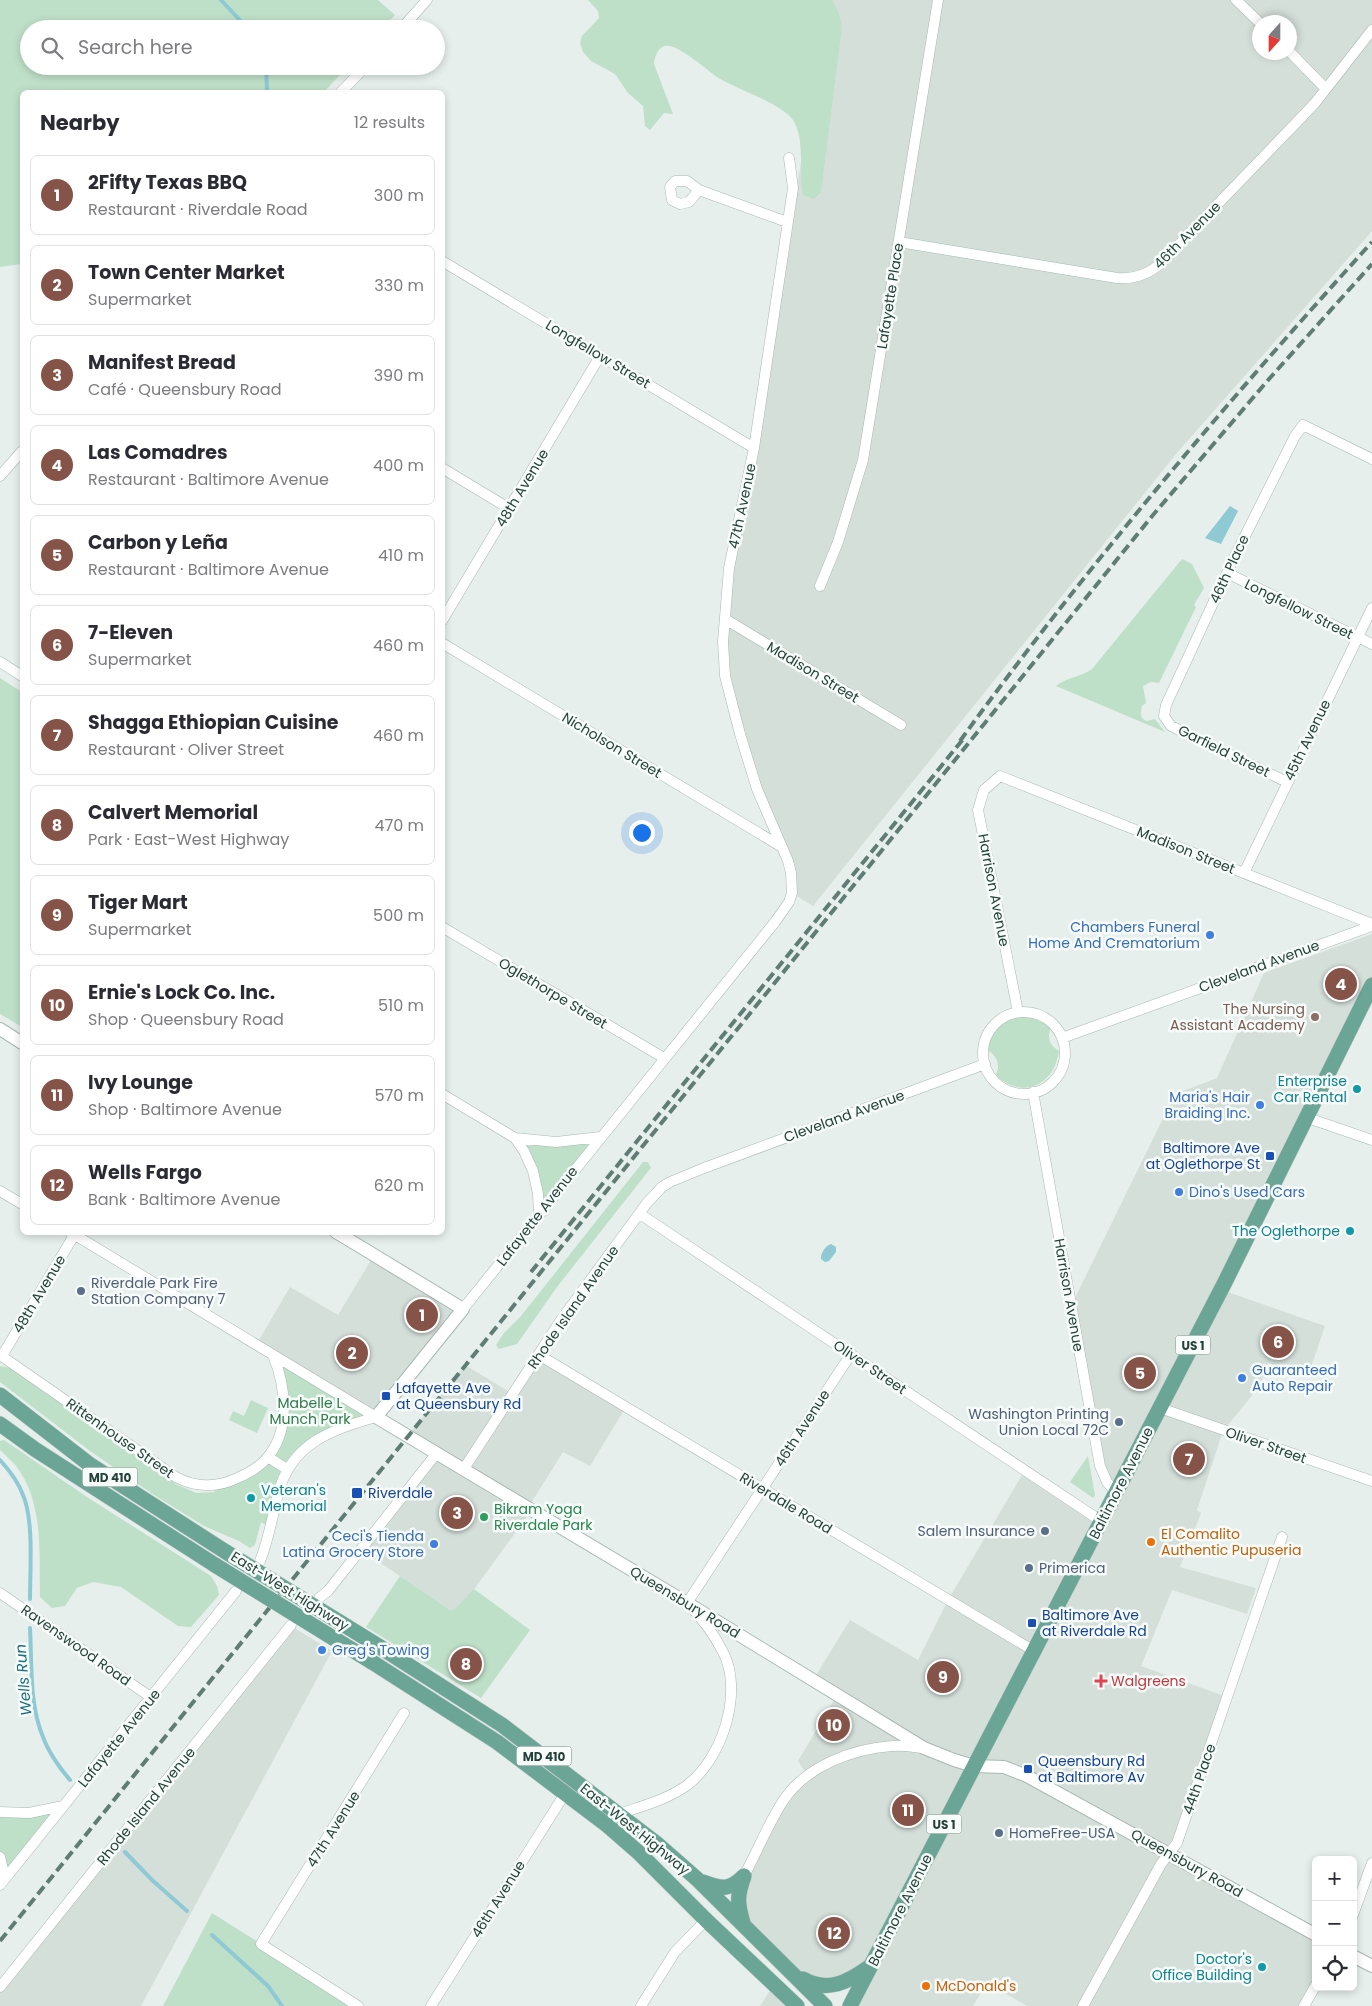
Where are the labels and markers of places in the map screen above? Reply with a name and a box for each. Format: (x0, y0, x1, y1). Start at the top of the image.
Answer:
place label: Chambers Funeral Home And Crematorium (1028, 917, 1200, 953)
marker: Chambers Funeral Home And Crematorium (1204, 929, 1216, 941)
pin: 4 (1325, 965, 1357, 1003)
place label: The Nursing Assistant Academy (1170, 999, 1305, 1035)
marker: The Nursing Assistant Academy (1309, 1011, 1321, 1023)
place label: Enterprise Car Rental (1274, 1071, 1347, 1107)
marker: Enterprise Car Rental (1351, 1083, 1363, 1095)
place label: Maria's Hair Braiding Inc. (1164, 1087, 1250, 1123)
marker: Maria's Hair Braiding Inc. (1254, 1099, 1266, 1111)
place label: Baltimore Ave at Oglethorpe St (1146, 1138, 1260, 1174)
marker: Baltimore Ave at Oglethorpe St (1264, 1150, 1276, 1162)
place label: Dino's Used Cars (1189, 1182, 1305, 1202)
marker: Dino's Used Cars (1173, 1186, 1185, 1198)
place label: The Oglethorpe (1232, 1221, 1340, 1241)
marker: The Oglethorpe (1344, 1225, 1356, 1237)
place label: Riverdale Park Fire Station Company 7 (91, 1273, 226, 1309)
marker: Riverdale Park Fire Station Company 7 (75, 1285, 87, 1297)
pin: 1 (406, 1296, 438, 1334)
pin: 6 (1262, 1323, 1294, 1361)
pin: 2 (336, 1334, 368, 1372)
pin: 5 (1124, 1354, 1156, 1392)
place label: Guaranteed Auto Repair (1252, 1360, 1337, 1396)
marker: Guaranteed Auto Repair (1236, 1372, 1248, 1384)
place label: Lafayette Ave at Queensbury Rd (396, 1378, 521, 1414)
marker: Lafayette Ave at Queensbury Rd (380, 1390, 392, 1402)
place label: Washington Printing Union Local 72C (968, 1404, 1109, 1440)
marker: Washington Printing Union Local 72C (1113, 1416, 1125, 1428)
pin: 7 (1173, 1440, 1205, 1478)
place label: Veteran's Memorial (261, 1480, 327, 1516)
place label: Riverdale (368, 1483, 433, 1503)
marker: Riverdale (350, 1486, 364, 1500)
marker: Veteran's Memorial (245, 1492, 257, 1504)
pin: 3 (441, 1494, 473, 1532)
place label: Bikram Yoga Riverdale Park (494, 1499, 593, 1535)
marker: Bikram Yoga Riverdale Park (478, 1511, 490, 1523)
place label: Salem Insurance (918, 1521, 1035, 1541)
place label: El Comalito Authentic Pupuseria (1161, 1524, 1301, 1560)
marker: Salem Insurance (1039, 1525, 1051, 1537)
place label: Ceci's Tienda Latina Grocery Store (283, 1526, 424, 1562)
marker: El Comalito Authentic Pupuseria (1145, 1536, 1157, 1548)
marker: Ceci's Tienda Latina Grocery Store (428, 1538, 440, 1550)
place label: Primerica (1039, 1558, 1106, 1578)
marker: Primerica (1023, 1562, 1035, 1574)
place label: Baltimore Ave at Riverdale Rd (1042, 1605, 1147, 1641)
marker: Baltimore Ave at Riverdale Rd (1026, 1617, 1038, 1629)
place label: Greg's Towing (332, 1640, 429, 1660)
marker: Greg's Towing (316, 1644, 328, 1656)
pin: 8 (450, 1645, 482, 1683)
pin: 9 (927, 1658, 959, 1696)
place label: Walgreens (1111, 1671, 1186, 1691)
marker: Walgreens (1095, 1675, 1107, 1687)
pin: 10 (818, 1706, 850, 1744)
place label: Queensbury Rd at Baltimore Av (1038, 1751, 1145, 1787)
marker: Queensbury Rd at Baltimore Av (1022, 1763, 1034, 1775)
pin: 11 (892, 1791, 924, 1829)
place label: HomeFree-USA (1009, 1823, 1115, 1843)
marker: HomeFree-USA (993, 1827, 1005, 1839)
pin: 12 (818, 1914, 850, 1952)
place label: Doctor's Office Building (1152, 1949, 1252, 1985)
marker: Doctor's Office Building (1256, 1961, 1268, 1973)
place label: McDonald's (936, 1976, 1016, 1996)
marker: McDonald's (920, 1980, 932, 1992)

